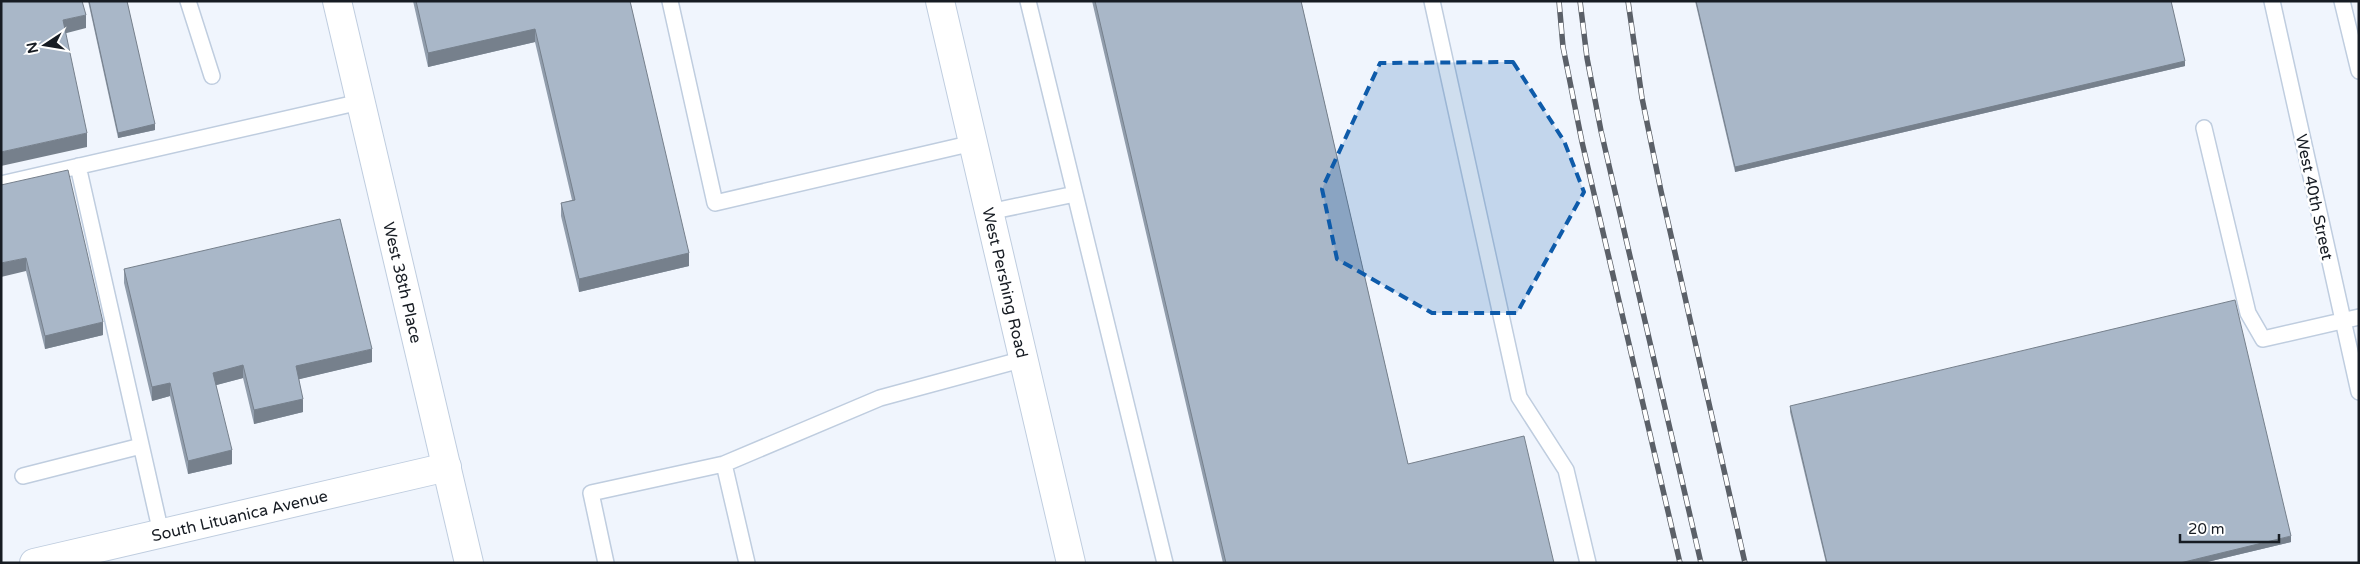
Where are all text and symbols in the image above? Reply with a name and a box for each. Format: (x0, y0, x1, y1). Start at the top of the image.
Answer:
north arrow (20, 20, 70, 70)
text: N (23, 40, 42, 55)
street label: West 40th Street (2291, 132, 2337, 262)
street label: West Pershing Road (977, 205, 1032, 360)
street label: West 38th Place (378, 220, 426, 345)
street label: South Lituanica Avenue (150, 486, 330, 546)
scale bar (2180, 512, 2279, 544)
text: 20 m (2188, 520, 2225, 538)

